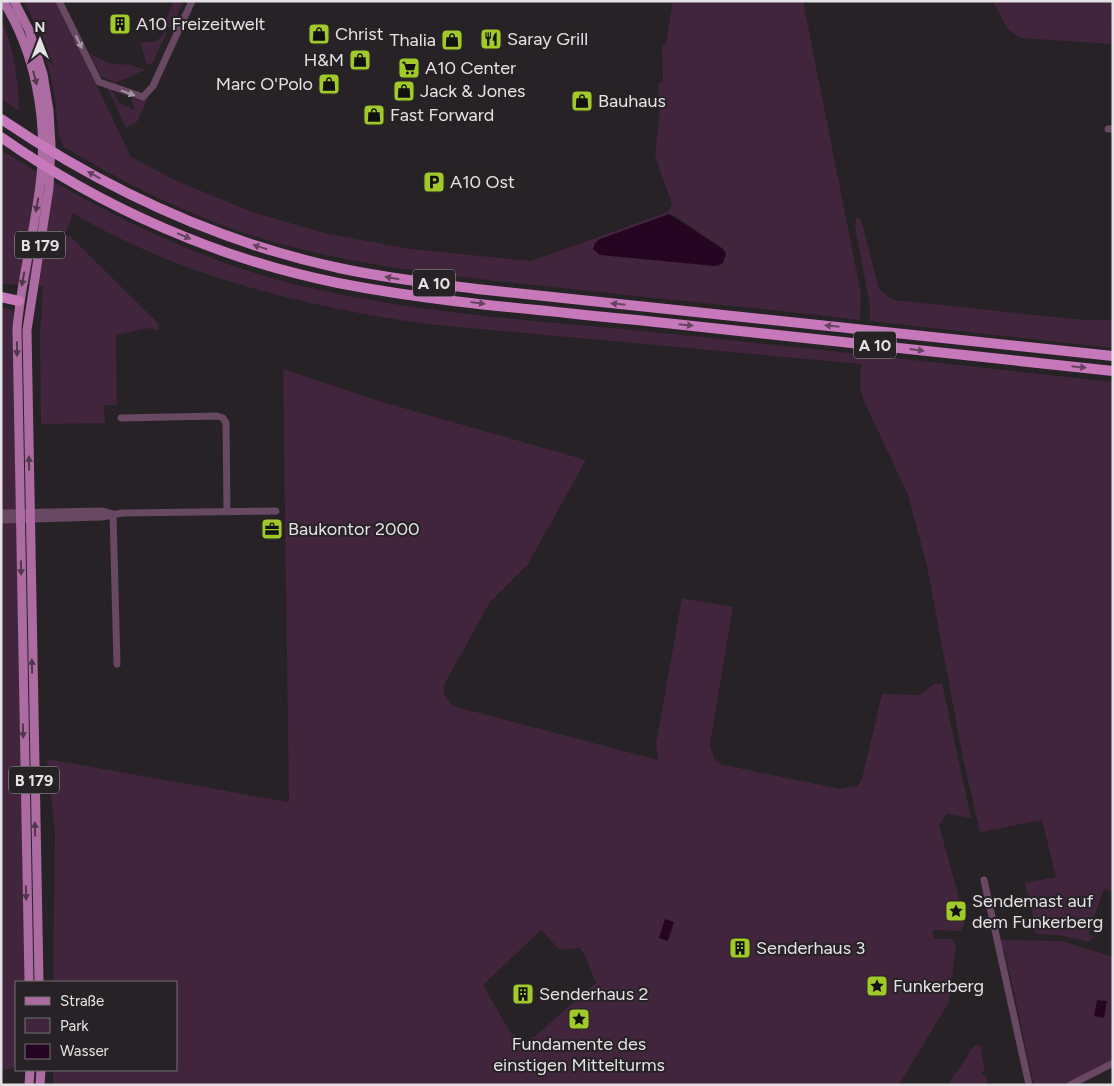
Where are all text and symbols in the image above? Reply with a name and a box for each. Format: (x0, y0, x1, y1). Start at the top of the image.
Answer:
building icon: A10 Freizeitwelt (108, 12, 132, 36)
place label: A10 Freizeitwelt (136, 13, 266, 35)
north arrow (15, 15, 65, 65)
text: N (35, 19, 45, 36)
shop icon: Christ (307, 22, 331, 46)
place label: Christ (335, 23, 384, 45)
restaurant icon: Saray Grill (479, 27, 503, 51)
shop icon: Thalia (440, 28, 464, 52)
place label: Saray Grill (507, 28, 588, 50)
place label: Thalia (390, 29, 436, 51)
one-way arrow (75, 35, 83, 49)
shop icon: H&M (348, 48, 372, 72)
place label: H&M (304, 49, 344, 71)
supermarket icon: A10 Center (397, 56, 421, 80)
place label: A10 Center (425, 57, 516, 79)
one-way arrow (31, 71, 39, 86)
shop icon: Marc O'Polo (317, 72, 341, 96)
place label: Marc O'Polo (216, 73, 313, 95)
shop icon: Jack & Jones (392, 79, 416, 103)
place label: Jack & Jones (420, 80, 525, 102)
one-way arrow (121, 89, 136, 97)
shop icon: Bauhaus (570, 89, 594, 113)
place label: Bauhaus (598, 90, 666, 112)
shop icon: Fast Forward (362, 103, 386, 127)
place label: Fast Forward (390, 104, 494, 126)
parking icon: A10 Ost (422, 170, 446, 194)
one-way arrow (87, 171, 100, 180)
place label: A10 Ost (450, 171, 515, 193)
one-way arrow (32, 198, 40, 214)
road number: B 179 (15, 232, 65, 258)
one-way arrow (177, 232, 191, 240)
one-way arrow (252, 243, 267, 251)
road number: A 10 (413, 270, 455, 296)
one-way arrow (18, 272, 26, 288)
one-way arrow (383, 273, 399, 281)
one-way arrow (470, 299, 486, 307)
one-way arrow (610, 300, 626, 308)
one-way arrow (678, 321, 694, 329)
one-way arrow (824, 322, 840, 330)
road number: A 10 (854, 332, 896, 358)
one-way arrow (13, 342, 21, 358)
one-way arrow (909, 346, 925, 354)
one-way arrow (1071, 363, 1087, 371)
one-way arrow (25, 455, 33, 471)
office icon: Baukontor 2000 (260, 517, 284, 541)
place label: Baukontor 2000 (288, 518, 420, 540)
one-way arrow (17, 560, 25, 576)
one-way arrow (28, 658, 36, 674)
one-way arrow (20, 723, 28, 739)
road number: B 179 (9, 766, 59, 794)
one-way arrow (31, 820, 39, 836)
one-way arrow (23, 885, 31, 901)
place label: Sendemast auf dem Funkerberg (972, 890, 1103, 933)
place icon: Sendemast auf dem Funkerberg (944, 899, 968, 923)
building icon: Senderhaus 3 (728, 936, 752, 960)
place label: Senderhaus 3 (756, 937, 865, 959)
place icon: Funkerberg (865, 974, 889, 998)
place label: Funkerberg (893, 975, 984, 997)
legend (15, 981, 178, 1071)
building icon: Senderhaus 2 (511, 982, 535, 1006)
place label: Senderhaus 2 (539, 983, 649, 1005)
text: Straße (60, 992, 104, 1010)
place icon: Fundamente des einstigen Mittelturms (567, 1007, 591, 1031)
text: Park (60, 1017, 89, 1035)
place label: Fundamente des einstigen Mittelturms (493, 1033, 665, 1076)
text: Wasser (60, 1042, 109, 1060)

